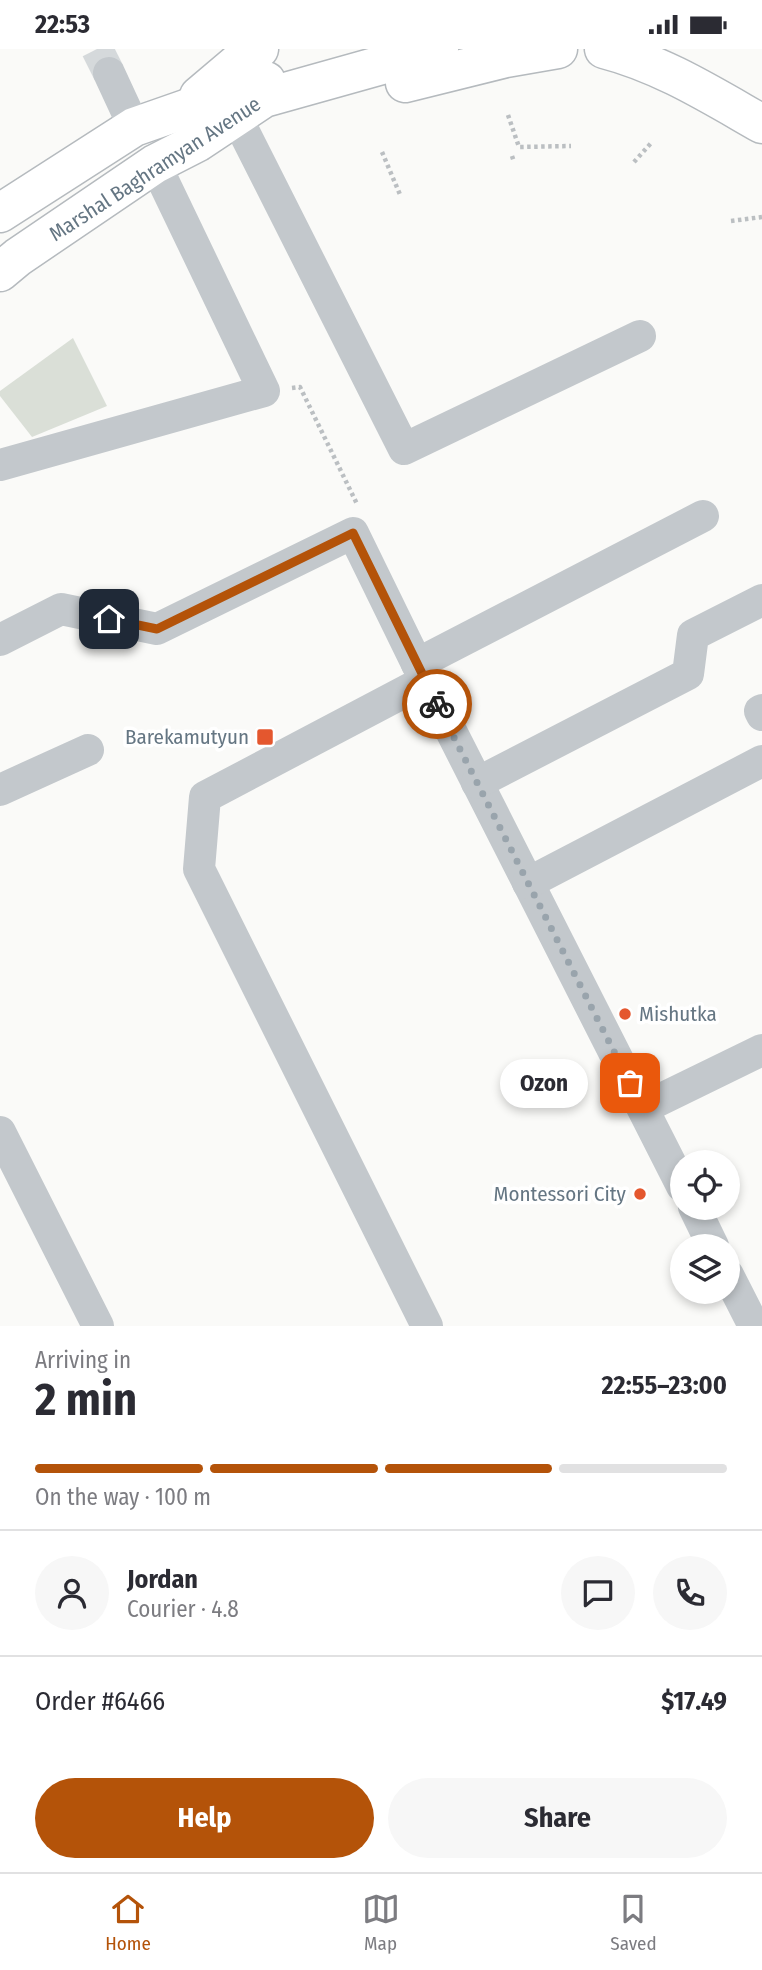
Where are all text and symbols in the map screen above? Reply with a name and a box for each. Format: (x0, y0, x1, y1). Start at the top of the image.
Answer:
text: 22:53 (35, 9, 90, 40)
street label: Marshal Baghramyan Avenue (44, 91, 266, 247)
pin (79, 589, 139, 649)
icon: home (90, 600, 128, 638)
courier (402, 669, 472, 739)
icon: bike (418, 685, 456, 723)
place label: Barekamutyun (125, 724, 249, 750)
marker: Barekamutyun (255, 727, 275, 747)
place label: Mishutka (639, 1001, 717, 1027)
marker: Mishutka (617, 1006, 633, 1022)
pin (600, 1053, 660, 1113)
callout: Ozon (500, 1059, 588, 1107)
icon: bag (611, 1064, 649, 1102)
text: Ozon (520, 1069, 568, 1097)
map controls (670, 1150, 740, 1304)
button: locate (670, 1150, 740, 1220)
place label: Montessori City (494, 1181, 627, 1207)
marker: Montessori City (632, 1186, 648, 1202)
button: layers (670, 1234, 740, 1304)
text: Arriving in (35, 1346, 131, 1374)
text: 22:55–23:00 (602, 1370, 727, 1401)
text: 2 min (35, 1372, 137, 1427)
text: On the way · 100 m (35, 1483, 211, 1511)
button: person (35, 1556, 109, 1630)
button: chat (561, 1556, 635, 1630)
button: phone (653, 1556, 727, 1630)
text: Jordan (127, 1564, 198, 1595)
text: Courier · 4.8 (127, 1595, 239, 1623)
text: Order #6466 (35, 1686, 165, 1717)
text: $17.49 (661, 1686, 727, 1717)
button: Help (35, 1778, 374, 1858)
button: Share (388, 1778, 727, 1858)
tab: Home (105, 1890, 151, 1955)
tab: Map (362, 1890, 400, 1955)
tab: Saved (610, 1890, 657, 1955)

